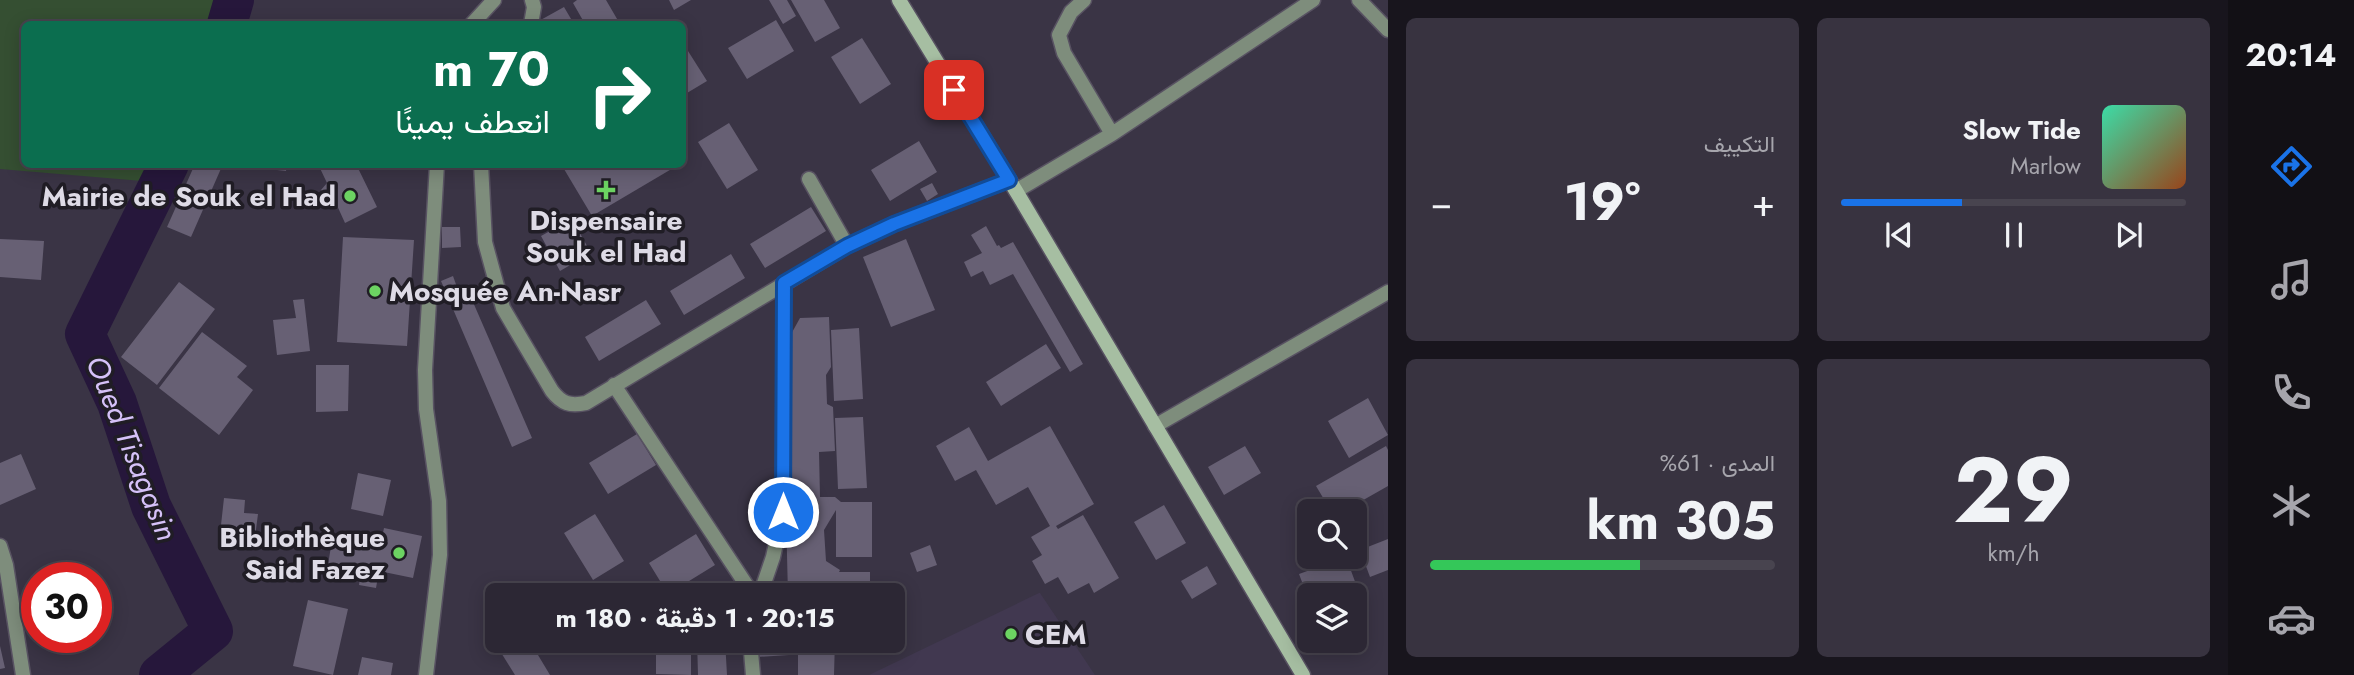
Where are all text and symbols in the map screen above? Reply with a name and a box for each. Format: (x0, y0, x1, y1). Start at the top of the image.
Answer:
text: 20:14 (2245, 32, 2337, 78)
text: 70 m (433, 34, 550, 104)
icon: right (574, 49, 665, 140)
pin (924, 60, 984, 120)
icon: arrive (935, 71, 973, 109)
text: انعطف يمينًا (395, 99, 550, 145)
text: Slow Tide (1962, 111, 2081, 149)
text: التكييف (1704, 127, 1775, 161)
icon: directions (2267, 142, 2316, 191)
text: Marlow (2010, 149, 2081, 183)
text: 19° (1564, 164, 1640, 240)
text: − (1430, 175, 1452, 230)
text: + (1752, 175, 1775, 230)
place label: Mairie de Souk el Had (42, 176, 336, 217)
marker: Dispensaire Souk el Had (596, 180, 616, 200)
marker: Mairie de Souk el Had (342, 188, 358, 204)
place label: Dispensaire Souk el Had (525, 200, 687, 273)
icon: previous (1880, 216, 1918, 254)
icon: pause (1995, 216, 2033, 254)
icon: next (2110, 216, 2148, 254)
icon: music (2267, 255, 2316, 304)
place label: Mosquée An-Nasr (389, 271, 622, 312)
marker: Mosquée An-Nasr (367, 283, 383, 299)
water label: Oued Tisagasin (75, 349, 189, 547)
icon: phone (2267, 368, 2316, 417)
text: 29 (1953, 425, 2074, 556)
text: المدى · 61% (1660, 446, 1775, 480)
position arrow (746, 475, 820, 549)
icon: climate (2267, 481, 2316, 530)
text: 305 km (1586, 483, 1775, 559)
map controls (1297, 499, 1367, 653)
button: search (1297, 499, 1367, 569)
place label: Bibliothèque Said Fazez (219, 517, 385, 590)
text: km/h (1988, 536, 2040, 570)
marker: Bibliothèque Said Fazez (391, 545, 407, 561)
speed limit sign: 30 (21, 562, 112, 653)
button: layers (1297, 583, 1367, 653)
icon: car (2267, 594, 2316, 643)
text: 20:15 · 1 دقيقة · 180 m (556, 599, 834, 637)
place label: CEM (1025, 614, 1086, 655)
marker: CEM (1003, 626, 1019, 642)

